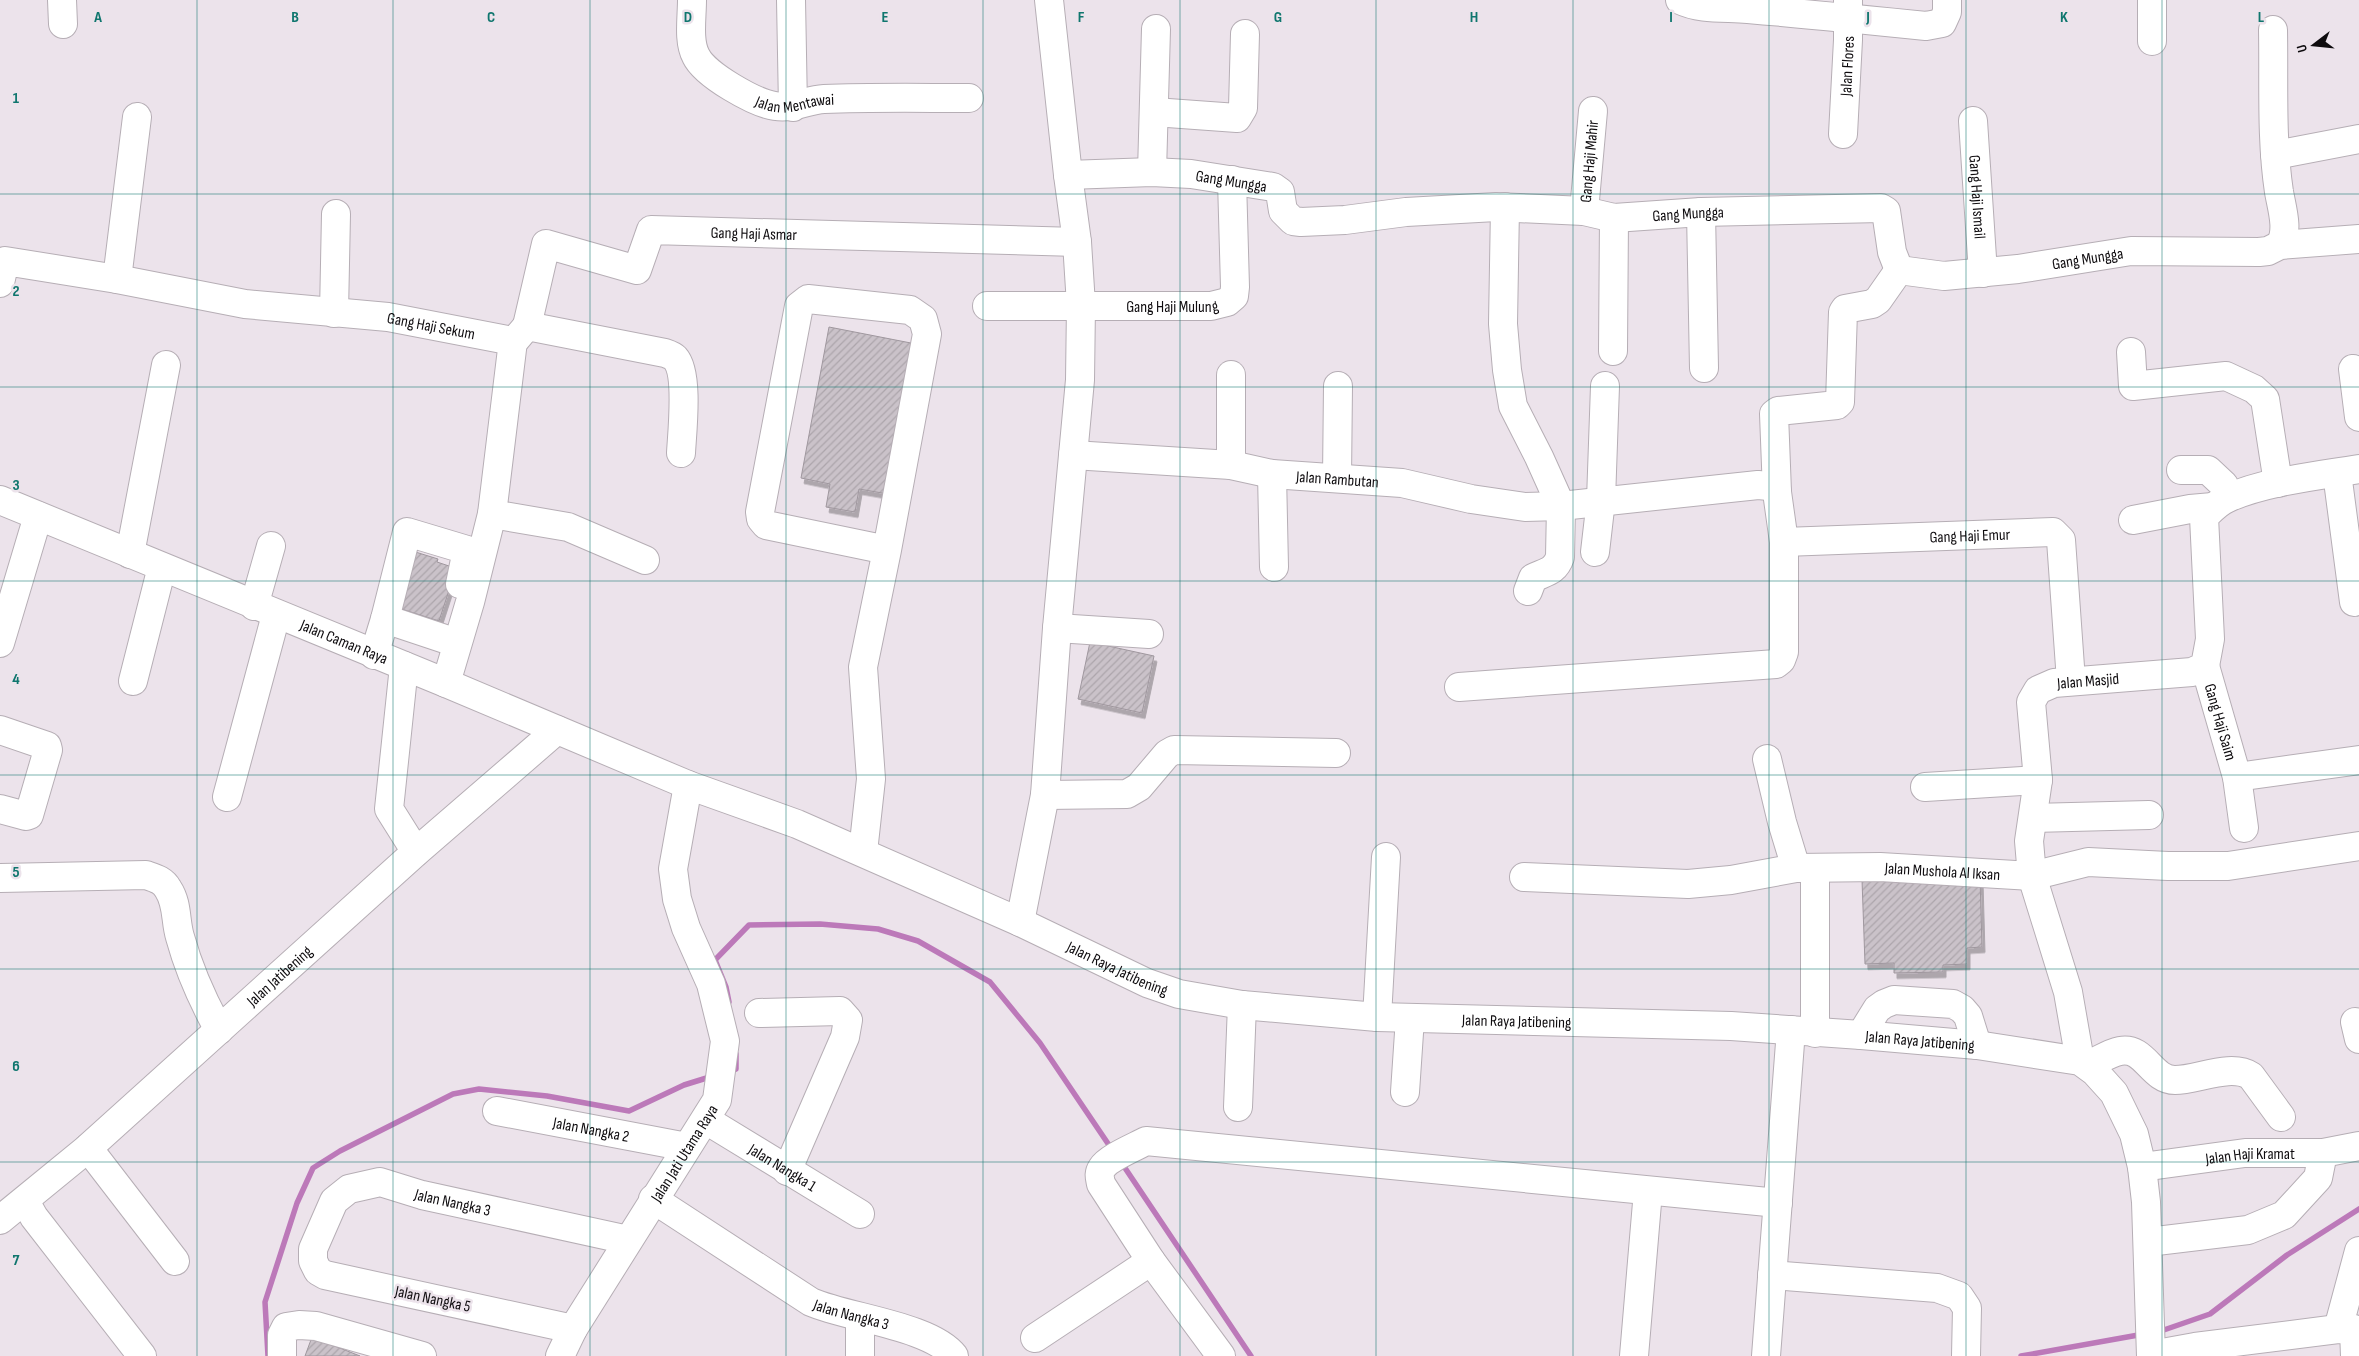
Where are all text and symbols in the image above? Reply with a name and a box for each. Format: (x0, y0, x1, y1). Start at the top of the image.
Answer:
text: A (93, 8, 102, 27)
text: B (291, 8, 299, 27)
text: C (487, 8, 495, 27)
text: D (684, 8, 692, 27)
text: E (882, 8, 889, 27)
text: F (1078, 8, 1085, 27)
text: G (1274, 8, 1282, 27)
text: H (1470, 8, 1478, 27)
text: I (1669, 8, 1673, 27)
text: J (1865, 8, 1870, 27)
text: K (2060, 8, 2068, 27)
text: L (2258, 8, 2265, 27)
north arrow (2289, 20, 2339, 70)
street label: Jalan Flores (1837, 36, 1859, 98)
text: U (2293, 43, 2311, 54)
text: 1 (13, 89, 20, 108)
street label: Jalan Mentawai (751, 91, 834, 118)
street label: Gang Haji Mahir (1577, 119, 1603, 203)
street label: Gang Haji Ismail (1964, 154, 1989, 239)
street label: Gang Mungga (1194, 167, 1268, 197)
street label: Gang Mungga (1652, 203, 1724, 226)
street label: Gang Haji Asmar (710, 224, 798, 245)
street label: Gang Mungga (2051, 244, 2125, 274)
text: 2 (12, 282, 20, 301)
street label: Gang Haji Mulung (1126, 297, 1220, 317)
street label: Gang Haji Sekum (385, 309, 476, 344)
street label: Jalan Rambutan (1294, 468, 1379, 492)
text: 3 (12, 476, 20, 495)
street label: Gang Haji Emur (1929, 526, 2011, 548)
street label: Jalan Caman Raya (296, 616, 390, 669)
text: 4 (12, 670, 20, 689)
street label: Jalan Masjid (2055, 670, 2120, 694)
street label: Gang Haji Saim (2200, 682, 2240, 763)
street label: Jalan Mushola Al Iksan (1883, 859, 2001, 885)
text: 5 (12, 863, 20, 882)
street label: Jalan Raya Jatibening (1062, 937, 1170, 1000)
street label: Jalan Jatibening (243, 942, 317, 1012)
street label: Jalan Raya Jatibening (1461, 1011, 1572, 1033)
street label: Jalan Raya Jatibening (1864, 1027, 1975, 1056)
text: 6 (12, 1057, 20, 1076)
street label: Jalan Jati Utama Raya (647, 1102, 723, 1207)
street label: Jalan Nangka 2 (550, 1114, 631, 1147)
street label: Jalan Nangka 1 (744, 1140, 820, 1196)
street label: Jalan Haji Kramat (2203, 1145, 2295, 1169)
street label: Jalan Nangka 3 (411, 1185, 492, 1221)
text: 7 (13, 1251, 20, 1270)
street label: Jalan Nangka 5 (392, 1282, 472, 1317)
street label: Jalan Nangka 3 (810, 1296, 891, 1335)

